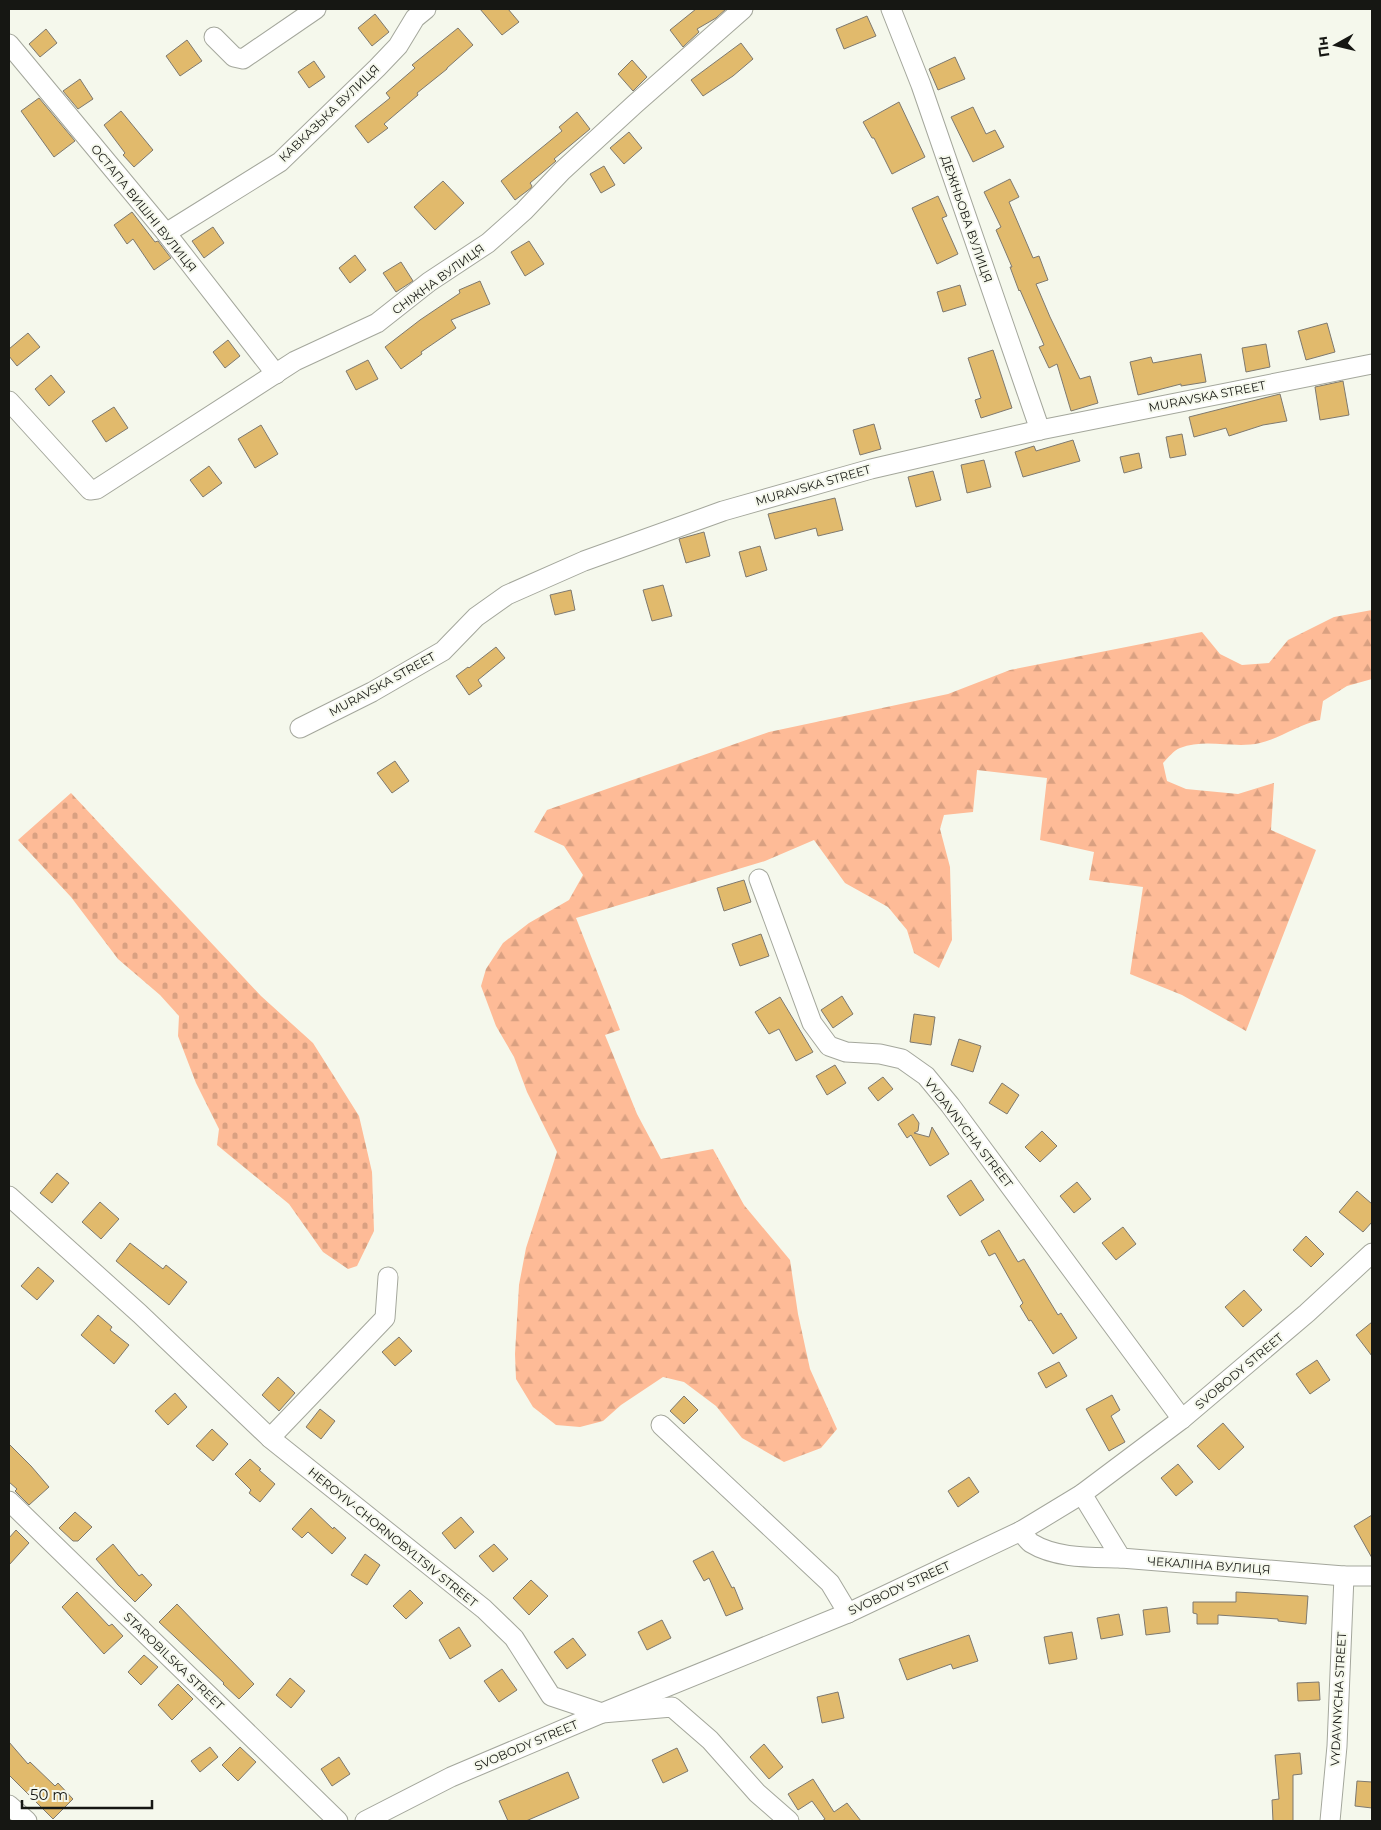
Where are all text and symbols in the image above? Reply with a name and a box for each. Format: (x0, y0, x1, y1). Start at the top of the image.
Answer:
north arrow (1311, 20, 1361, 70)
text: Пн (1313, 35, 1334, 59)
street label: КАВКАЗЬКА ВУЛИЦЯ (276, 61, 382, 165)
street label: ОСТАПА ВИШНІ ВУЛИЦЯ (88, 141, 200, 275)
street label: ДЕЖНЬОВА ВУЛИЦЯ (938, 153, 996, 285)
street label: СНІЖНА ВУЛИЦЯ (389, 240, 487, 318)
street label: MURAVSKA STREET (1147, 377, 1267, 415)
street label: MURAVSKA STREET (754, 461, 872, 509)
street label: MURAVSKA STREET (326, 649, 438, 719)
street label: VYDAVNYCHA STREET (922, 1075, 1016, 1191)
street label: SVOBODY STREET (1192, 1330, 1286, 1412)
street label: HEROYIV-CHORNOBYLTSIV STREET (305, 1464, 481, 1610)
street label: ЧЕКАЛІНА ВУЛИЦЯ (1147, 1553, 1271, 1577)
street label: SVOBODY STREET (846, 1558, 952, 1618)
street label: STAROBILSKA STREET (121, 1609, 227, 1713)
street label: VYDAVNYCHA STREET (1327, 1631, 1349, 1767)
street label: SVOBODY STREET (472, 1716, 580, 1774)
scale bar (22, 1778, 152, 1810)
text: 50 m (30, 1785, 68, 1804)

